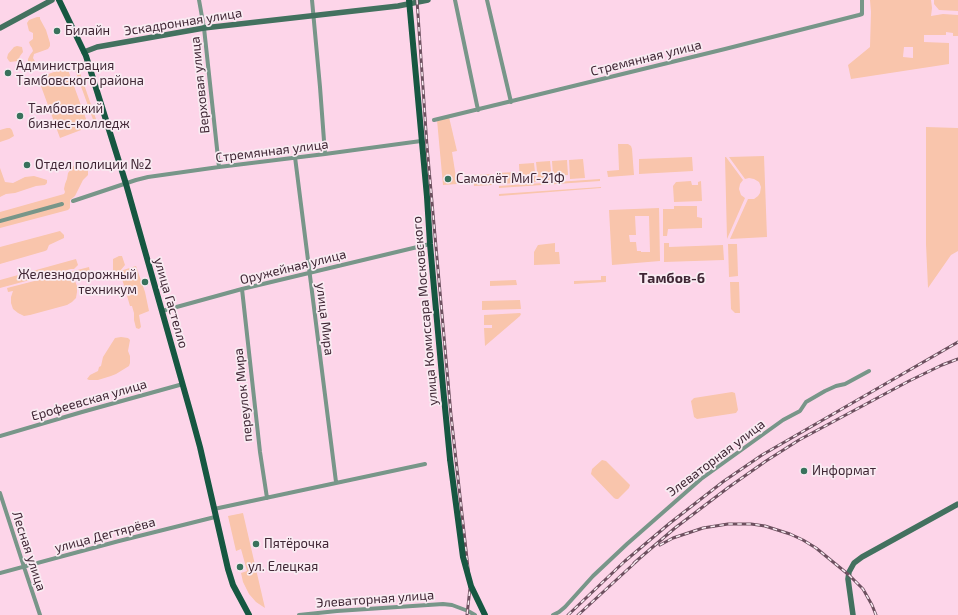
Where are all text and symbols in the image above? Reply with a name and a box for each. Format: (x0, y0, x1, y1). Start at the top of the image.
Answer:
street label: Эскадронная улица (123, 5, 243, 39)
place label: Билайн (65, 23, 110, 39)
marker: Билайн (52, 26, 62, 36)
street label: Верховая улица (187, 36, 213, 134)
street label: Стремянная улица (589, 37, 703, 79)
place label: Администрация Тамбовского района (16, 58, 144, 89)
marker: Администрация Тамбовского района (3, 68, 13, 78)
place label: Тамбовский бизнес-колледж (28, 101, 130, 132)
marker: Тамбовский бизнес-колледж (15, 111, 25, 121)
street label: Стремянная улица (215, 136, 329, 166)
place label: Отдел полиции №2 (35, 157, 152, 173)
marker: Отдел полиции №2 (22, 160, 32, 170)
place label: Самолёт МиГ-21Ф (456, 171, 565, 187)
marker: Самолёт МиГ-21Ф (443, 174, 453, 184)
street label: улица Комиссара Московского (409, 216, 441, 406)
street label: Оружейная улица (238, 246, 348, 288)
street label: улица Гастелло (151, 256, 191, 350)
place label: Железнодорожный техникум (18, 267, 137, 298)
district label: Тамбов-6 (639, 270, 705, 286)
marker: Железнодорожный техникум (140, 277, 150, 287)
street label: улица Мира (313, 282, 337, 356)
street label: переулок Мира (230, 347, 256, 443)
street label: Ерофеевская улица (29, 376, 149, 424)
street label: Элеваторная улица (664, 416, 768, 500)
place label: Информат (812, 463, 876, 479)
marker: Информат (799, 466, 809, 476)
street label: Лесная улица (9, 509, 49, 593)
street label: улица Дегтярёва (53, 514, 157, 556)
place label: Пятёрочка (264, 536, 329, 552)
marker: Пятёрочка (251, 539, 261, 549)
place label: ул. Елецкая (248, 559, 318, 575)
marker: ул. Елецкая (235, 562, 245, 572)
street label: Элеваторная улица (315, 587, 435, 611)

